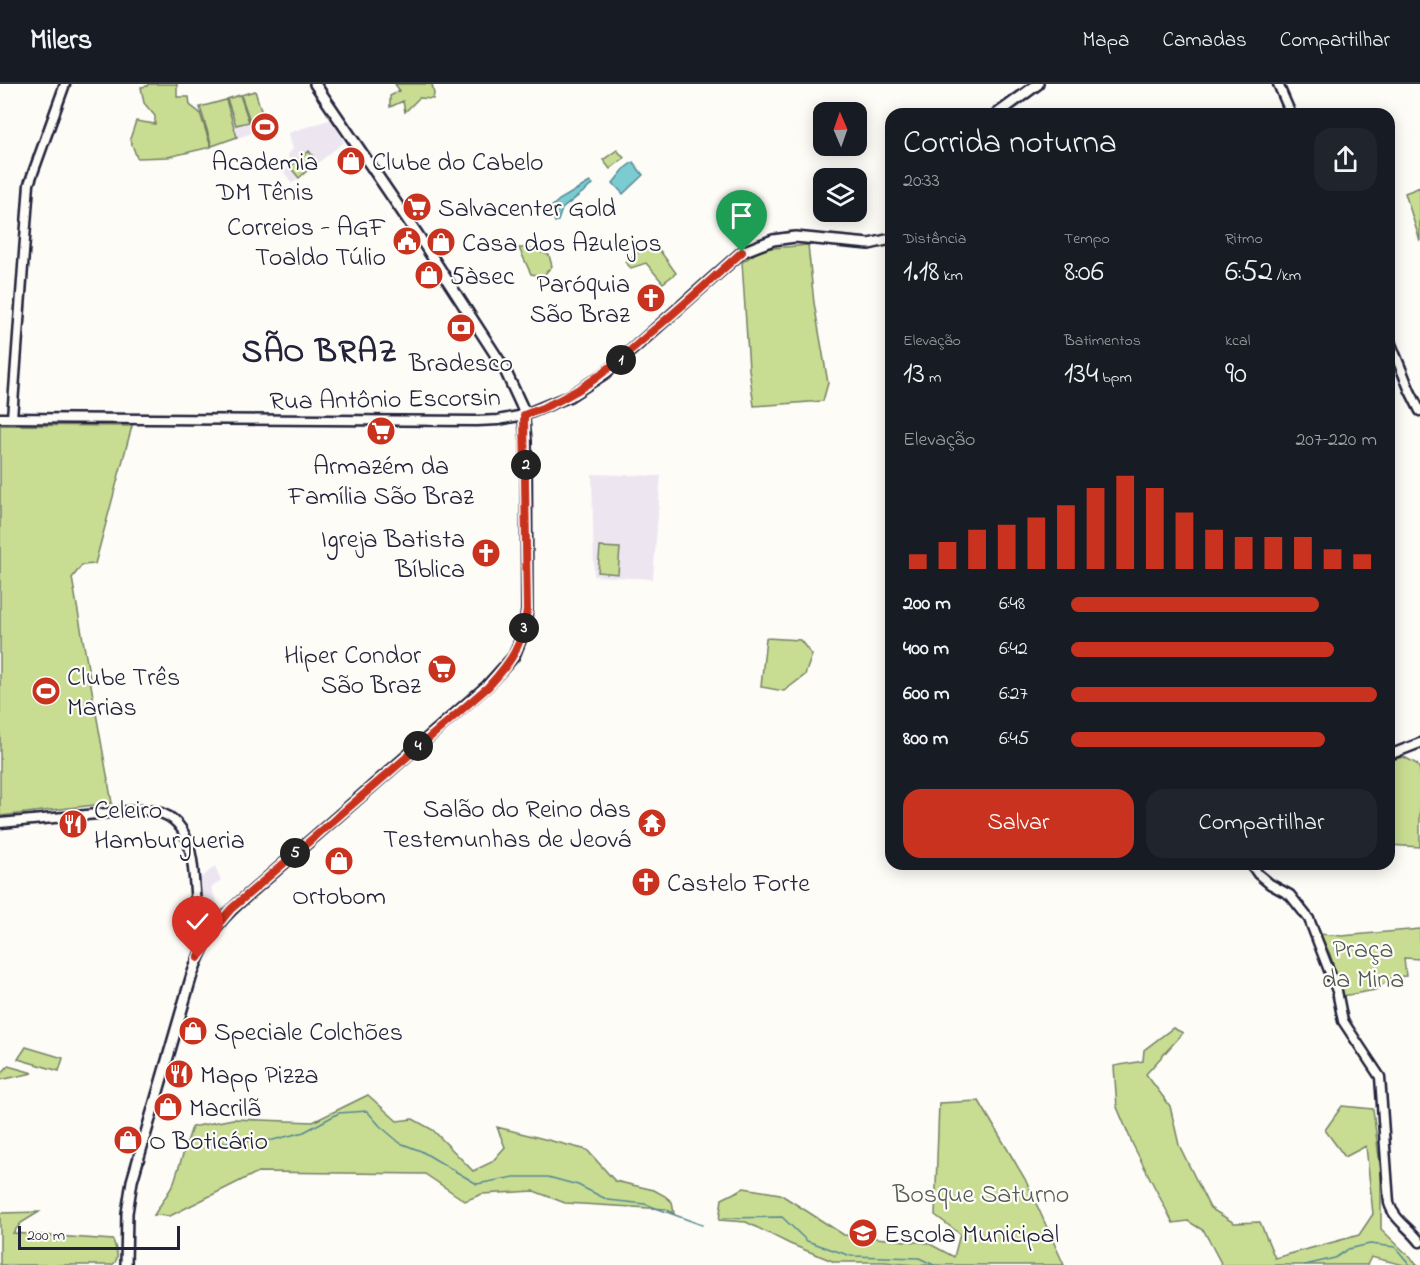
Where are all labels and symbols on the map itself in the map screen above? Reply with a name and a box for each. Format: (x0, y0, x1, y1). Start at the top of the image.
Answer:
north arrow (813, 102, 867, 156)
sports icon: Academia DM Tênis (249, 111, 281, 143)
place label: Academia DM Tênis (212, 145, 318, 213)
shop icon: Clube do Cabelo (335, 145, 367, 177)
place label: Clube do Cabelo (372, 145, 544, 183)
pin (716, 190, 767, 252)
supermarket icon: Salvacenter Gold (401, 191, 433, 223)
place label: Salvacenter Gold (438, 191, 617, 229)
place label: Correios - AGF Toaldo Túlio (227, 210, 386, 278)
public building icon: Correios - AGF Toaldo Túlio (391, 225, 423, 257)
shop icon: Casa dos Azulejos (425, 226, 457, 258)
place label: Casa dos Azulejos (462, 226, 662, 264)
shop icon: 5àsec (413, 259, 445, 291)
place label: 5àsec (450, 259, 515, 297)
place label: Paróquia São Braz (530, 267, 630, 335)
church icon: Paróquia São Braz (635, 282, 667, 314)
bank icon: Bradesco (445, 312, 477, 344)
district label: SÃO BRAZ (242, 330, 398, 377)
pin: 1 (606, 345, 636, 375)
place label: Bradesco (408, 346, 513, 384)
street label: Rua Antônio Escorsin (269, 380, 501, 422)
supermarket icon: Armazém da Família São Braz (365, 415, 397, 447)
place label: Armazém da Família São Braz (287, 449, 474, 517)
pin: 2 (511, 450, 541, 480)
place label: Igreja Batista Bíblica (321, 522, 465, 590)
church icon: Igreja Batista Bíblica (470, 537, 502, 569)
pin: 3 (509, 613, 539, 643)
place label: Hiper Condor São Braz (284, 638, 422, 706)
supermarket icon: Hiper Condor São Braz (426, 653, 458, 685)
place label: Clube Três Marias (67, 660, 180, 728)
sports icon: Clube Três Marias (30, 675, 62, 707)
pin: 4 (403, 731, 433, 761)
place label: Salão do Reino das Testemunhas de Jeová (383, 792, 631, 860)
place label: Celeiro Hamburgueria (94, 793, 245, 861)
temple icon: Salão do Reino das Testemunhas de Jeová (636, 807, 668, 839)
restaurant icon: Celeiro Hamburgueria (57, 808, 89, 840)
pin: 5 (280, 838, 310, 868)
shop icon: Ortobom (323, 845, 355, 877)
church icon: Castelo Forte (630, 866, 662, 898)
place label: Castelo Forte (667, 866, 810, 904)
place label: Ortobom (292, 879, 386, 917)
pin (172, 896, 223, 958)
park label: Praça da Mina (1322, 932, 1404, 1000)
shop icon: Speciale Colchões (177, 1015, 209, 1047)
place label: Speciale Colchões (214, 1015, 403, 1053)
restaurant icon: Mapp Pizza (163, 1058, 195, 1090)
place label: Mapp Pizza (200, 1058, 319, 1096)
shop icon: Macrilã (152, 1091, 184, 1123)
place label: Macrilã (189, 1091, 261, 1129)
shop icon: O Boticário (112, 1124, 144, 1156)
place label: O Boticário (149, 1124, 268, 1162)
park label: Bosque Saturno (892, 1177, 1069, 1215)
school or university icon: Escola Municipal (847, 1217, 879, 1249)
place label: Escola Municipal (884, 1217, 1059, 1255)
scale bar (18, 1223, 180, 1250)

